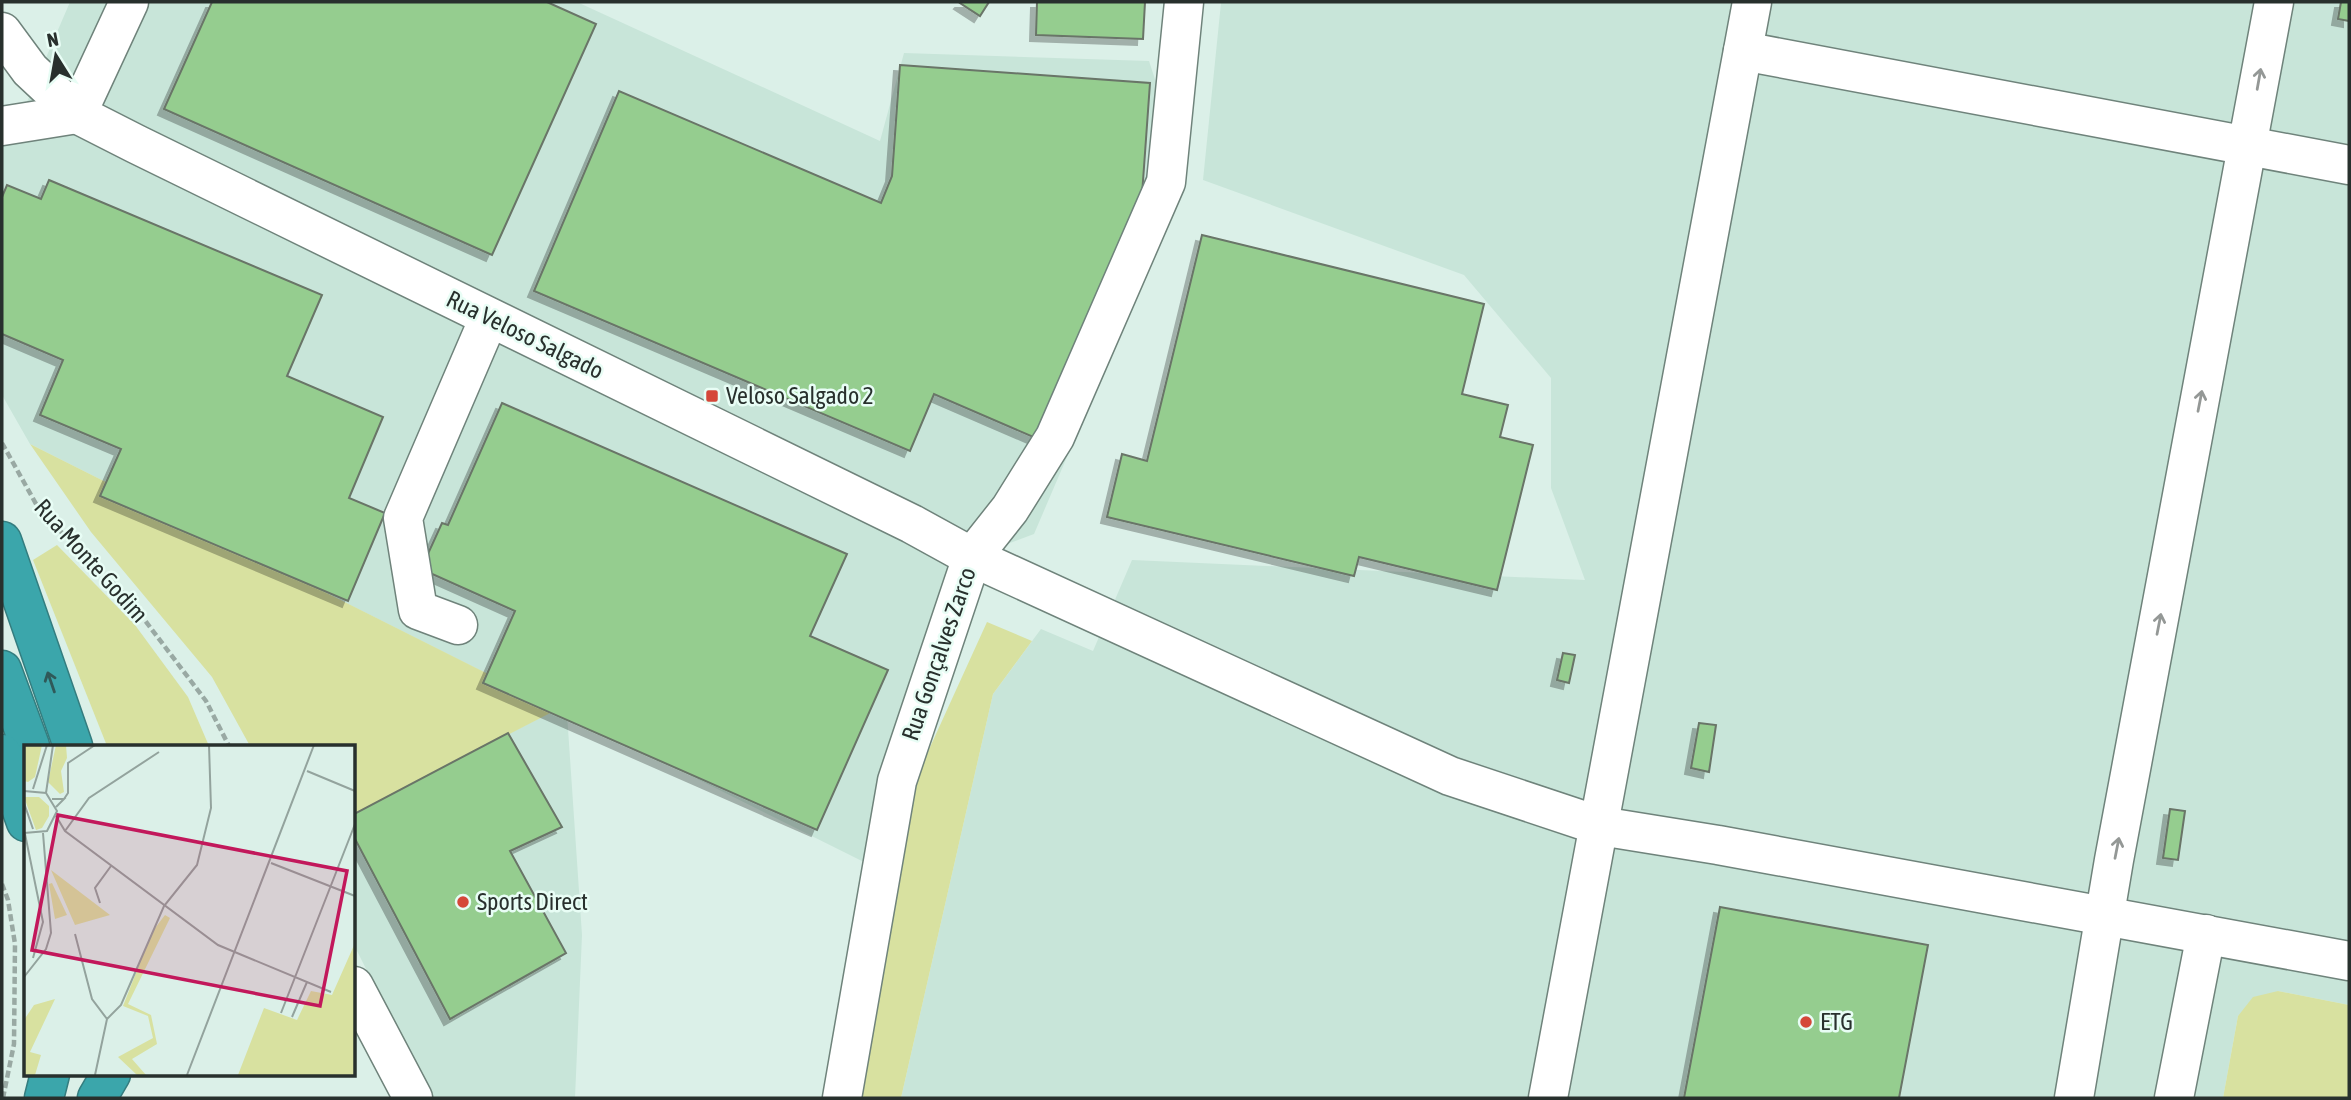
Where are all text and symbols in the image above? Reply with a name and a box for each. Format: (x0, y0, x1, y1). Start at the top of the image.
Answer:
north arrow (21, 21, 91, 91)
text: N (45, 27, 60, 51)
one-way arrow (2253, 68, 2267, 91)
street label: Rua Veloso Salgado (442, 285, 608, 384)
place label: Veloso Salgado 2 (726, 382, 874, 409)
marker: Veloso Salgado 2 (704, 388, 720, 404)
one-way arrow (2194, 390, 2208, 413)
street label: Rua Monte Godim (29, 494, 154, 628)
street label: Rua Gonçalves Zarco (896, 564, 981, 744)
one-way arrow (2152, 613, 2166, 636)
one-way arrow (44, 671, 57, 693)
inset map (24, 745, 355, 1076)
one-way arrow (2111, 837, 2124, 860)
place label: Sports Direct (477, 888, 588, 915)
marker: Sports Direct (455, 894, 471, 910)
place label: ETG (1820, 1008, 1853, 1035)
marker: ETG (1798, 1014, 1814, 1030)

